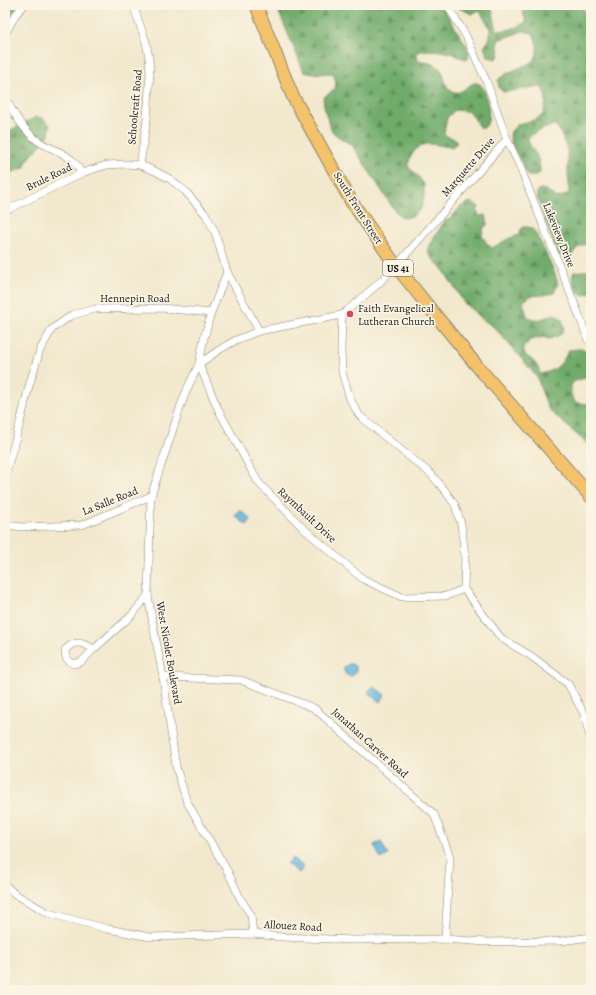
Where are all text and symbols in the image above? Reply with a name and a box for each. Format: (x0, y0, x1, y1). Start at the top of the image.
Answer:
street label: Schoolcraft Road (124, 68, 146, 145)
street label: Marquette Drive (438, 134, 498, 200)
street label: Brule Road (24, 159, 75, 195)
street label: South Front Street (330, 169, 386, 247)
street label: Lakeview Drive (539, 200, 579, 270)
road number: US 41 (383, 260, 413, 276)
street label: Hennepin Road (100, 291, 170, 306)
place label: Faith Evangelical Lutheran Church (358, 301, 435, 329)
marker: Faith Evangelical Lutheran Church (345, 309, 355, 319)
street label: La Salle Road (80, 483, 140, 519)
street label: Raymbault Drive (274, 484, 340, 546)
street label: West Nicolet Boulevard (152, 599, 185, 706)
street label: Jonathan Carver Road (329, 705, 411, 781)
street label: Allouez Road (263, 917, 322, 935)

